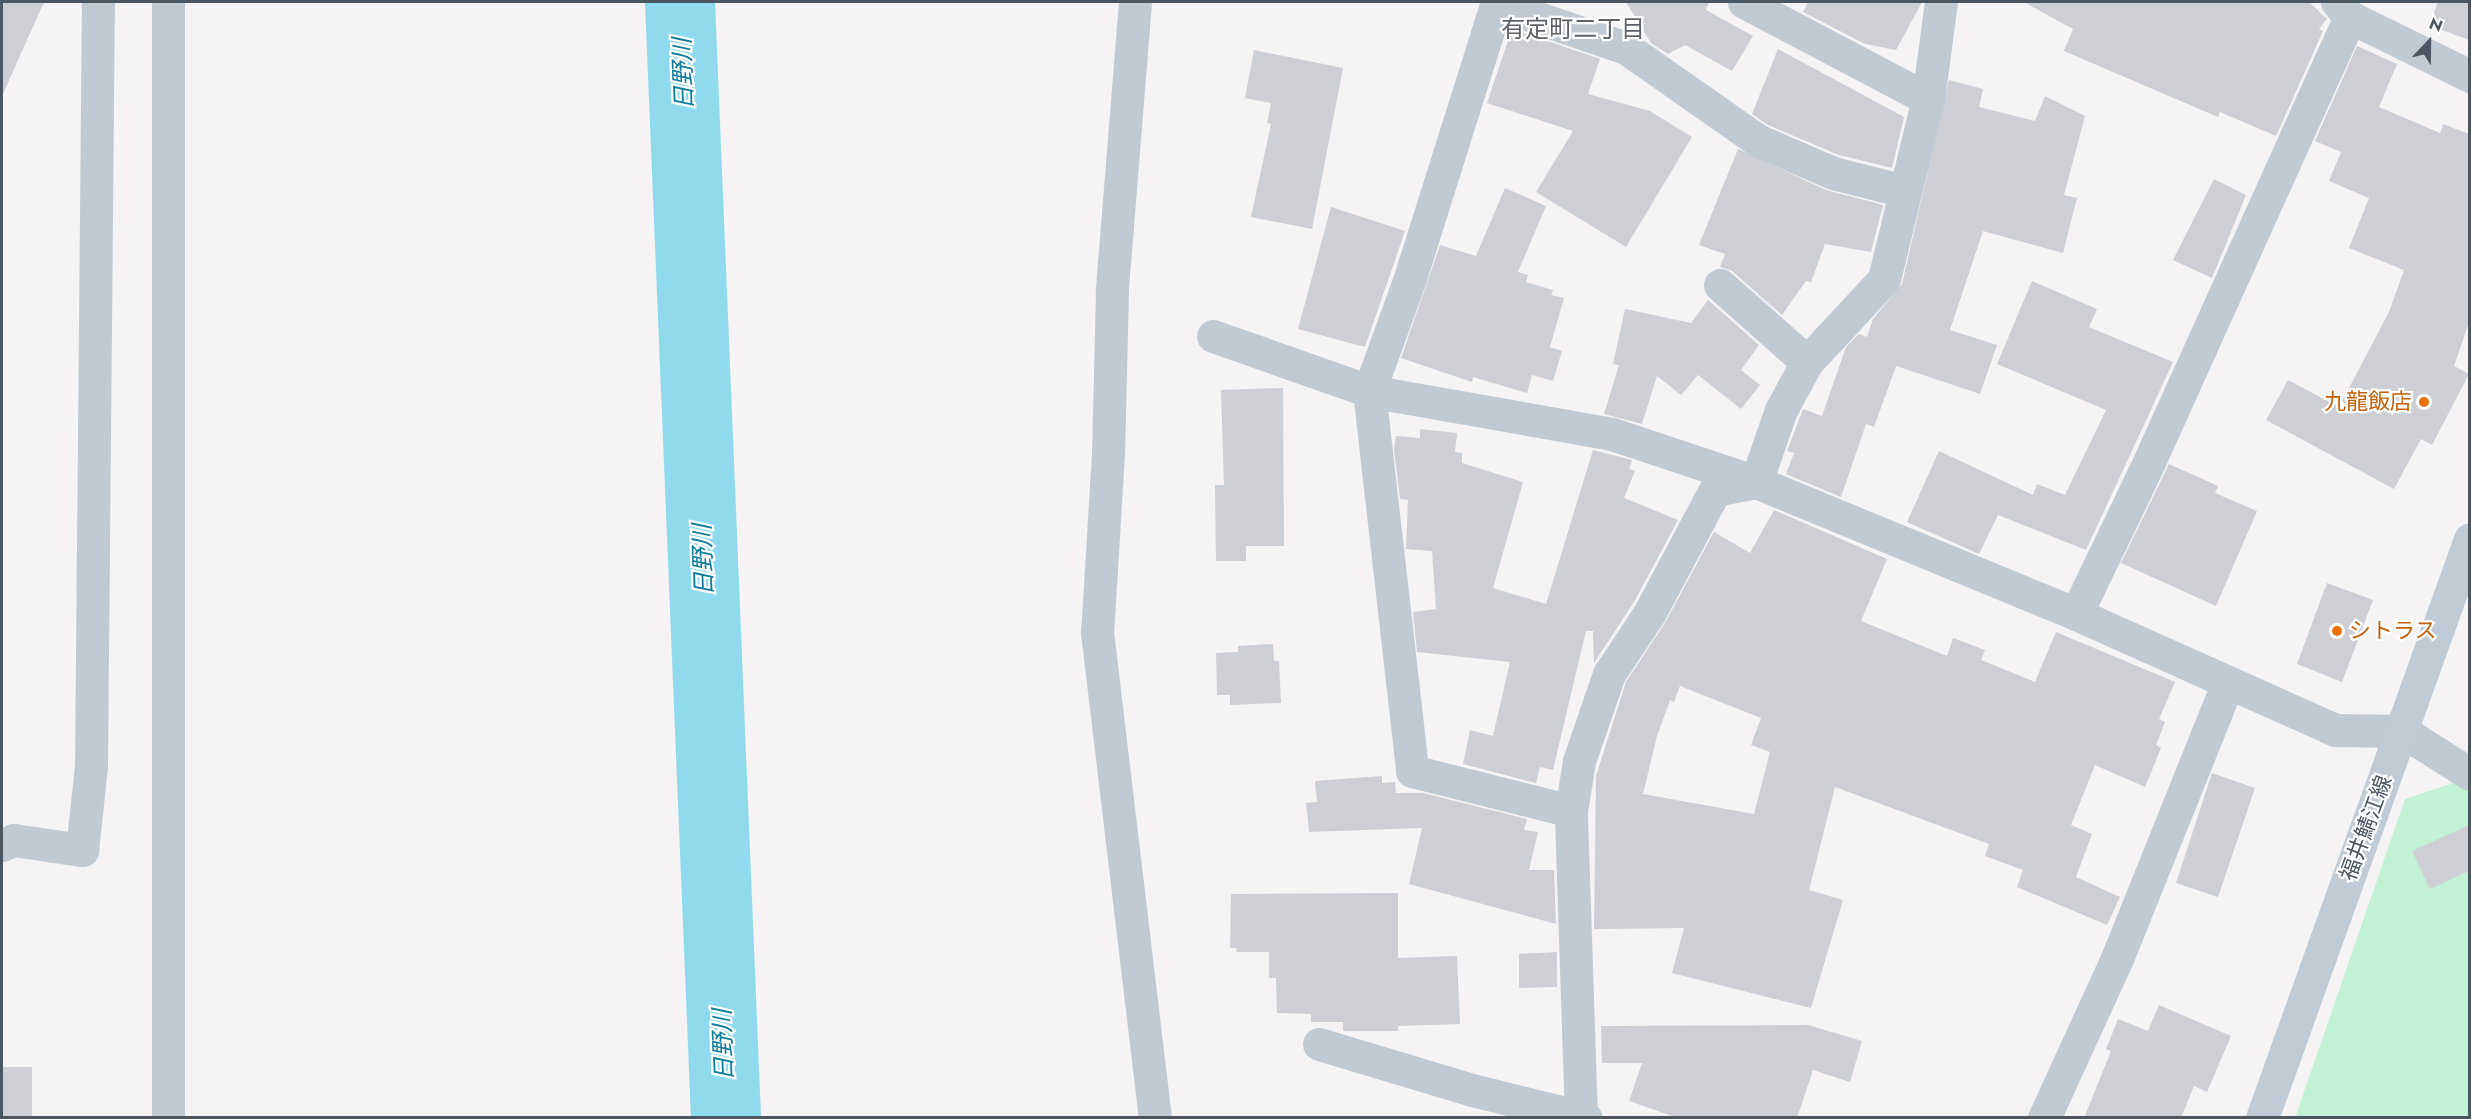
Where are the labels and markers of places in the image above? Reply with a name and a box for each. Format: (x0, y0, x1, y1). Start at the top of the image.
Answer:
place label: 九龍飯店 (2324, 389, 2412, 415)
marker: 九龍飯店 (2417, 395, 2431, 409)
place label: シトラス (2349, 618, 2437, 644)
marker: シトラス (2330, 624, 2344, 638)

